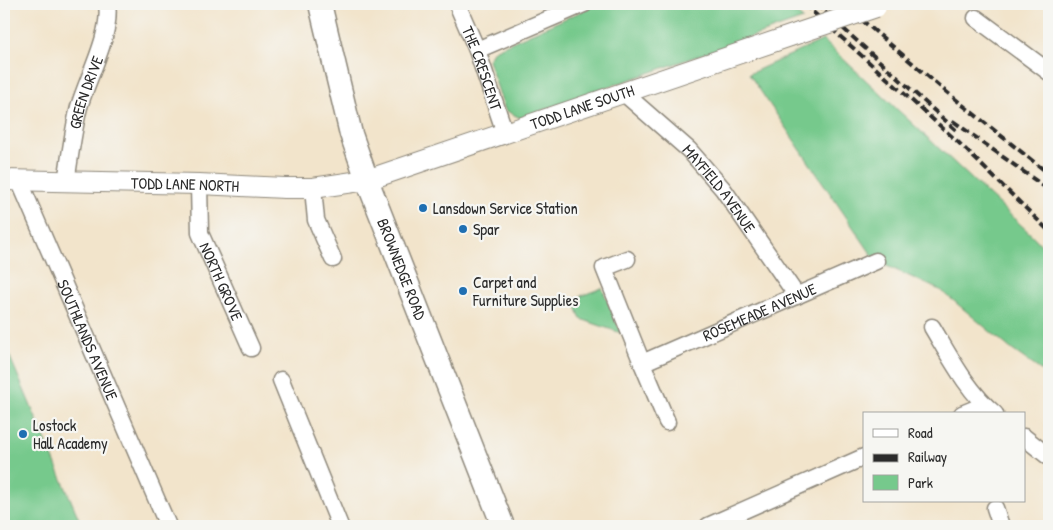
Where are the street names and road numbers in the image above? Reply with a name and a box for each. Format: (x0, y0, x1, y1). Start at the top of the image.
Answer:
street label: THE CRESCENT (457, 22, 508, 114)
street label: GREEN DRIVE (64, 53, 108, 131)
street label: TODD LANE SOUTH (527, 79, 637, 135)
street label: MAYFIELD AVENUE (678, 139, 761, 237)
street label: TODD LANE NORTH (131, 172, 239, 197)
street label: BROWNEDGE ROAD (372, 215, 432, 323)
street label: NORTH GROVE (195, 239, 248, 324)
street label: SOUTHLANDS AVENUE (52, 276, 123, 404)
street label: ROSEMEADE AVENUE (699, 277, 819, 346)

